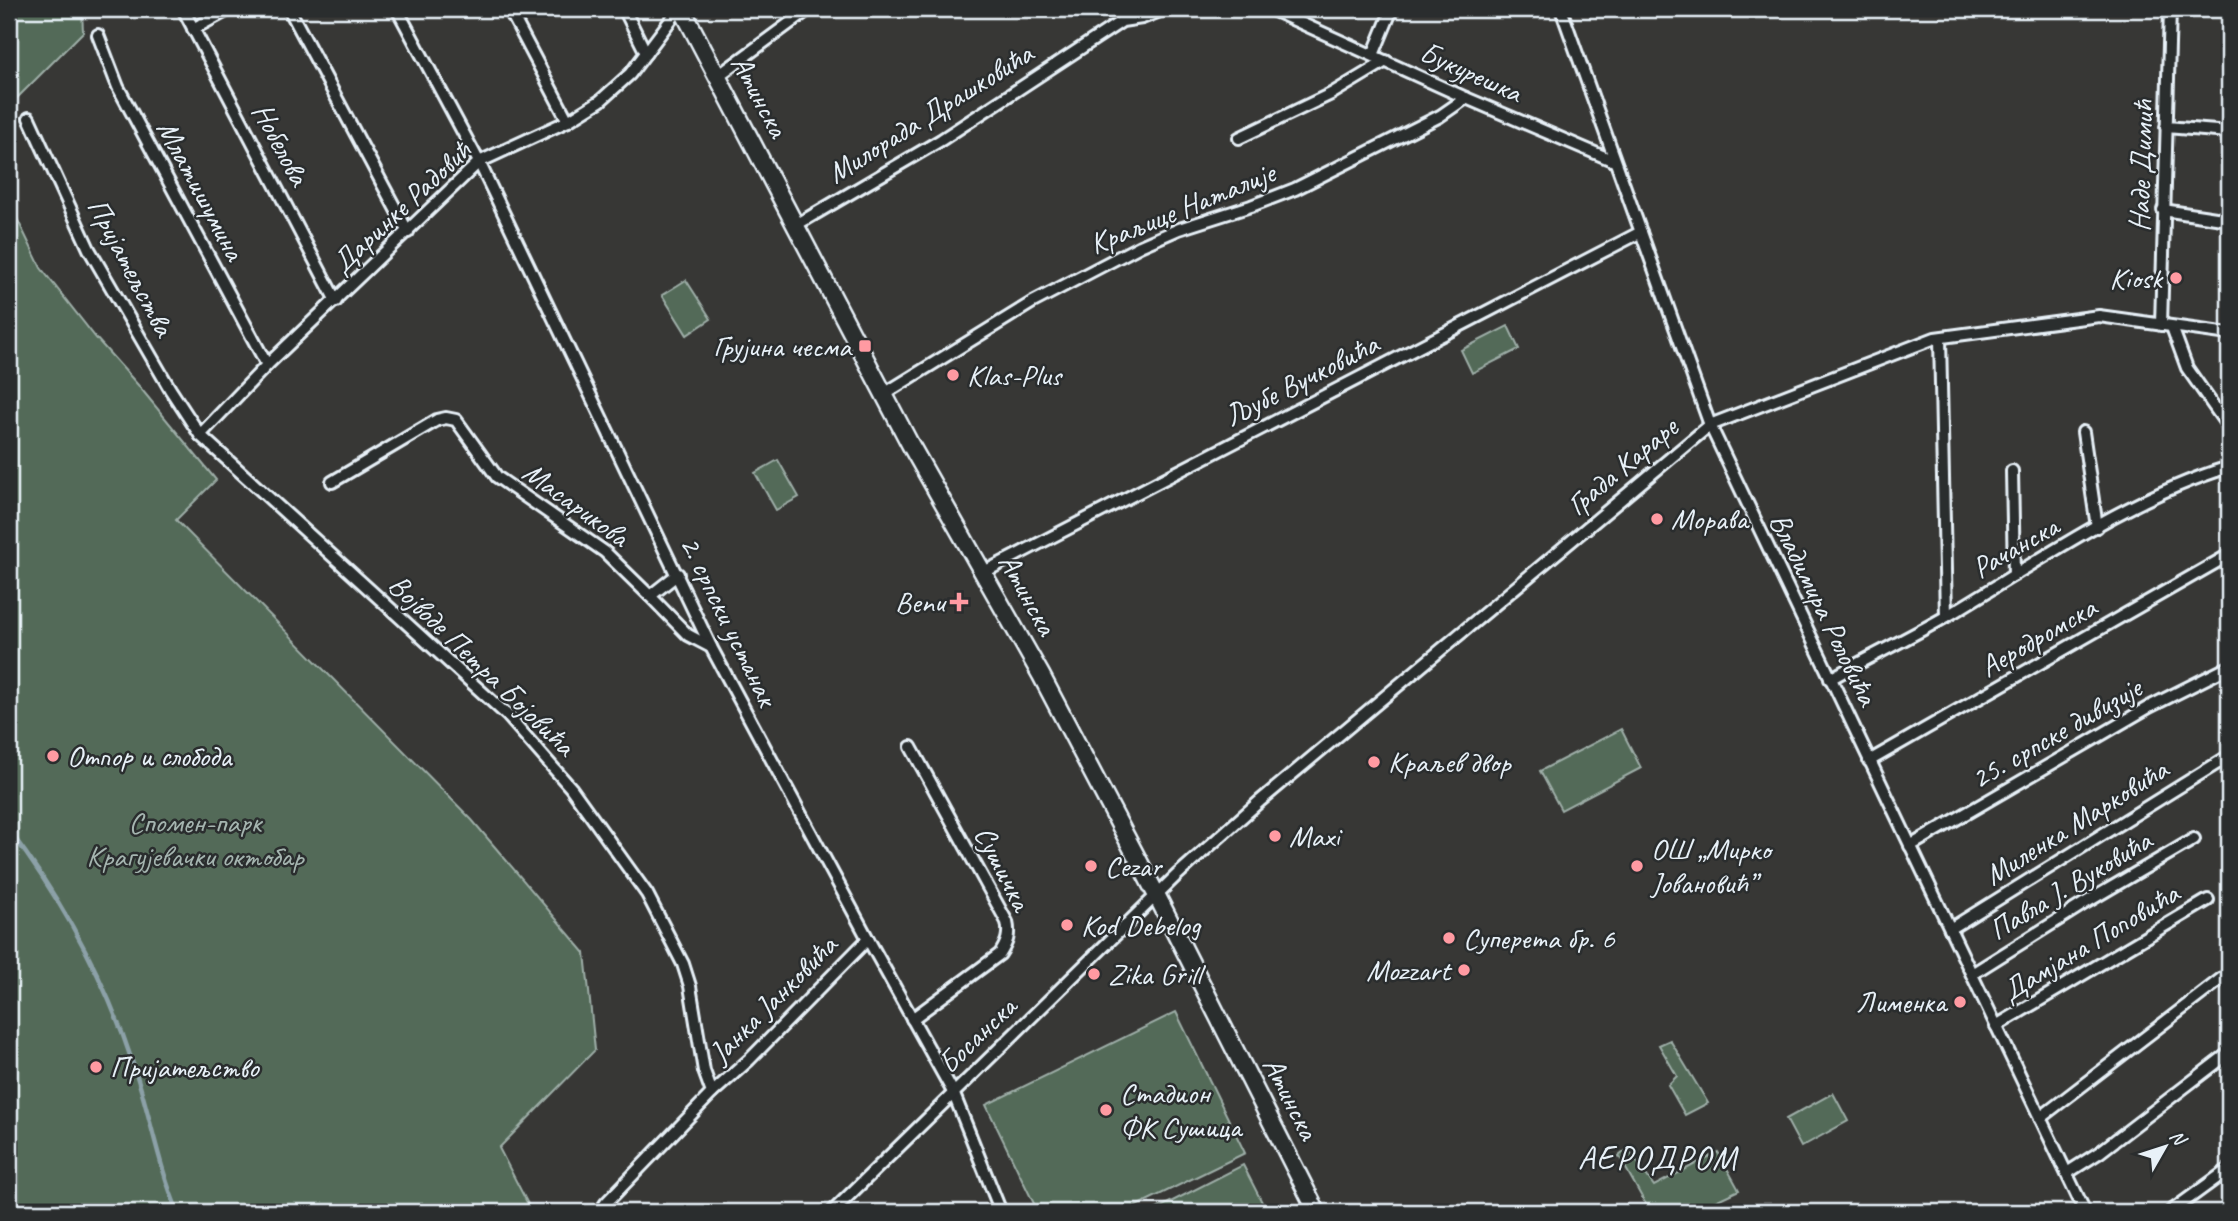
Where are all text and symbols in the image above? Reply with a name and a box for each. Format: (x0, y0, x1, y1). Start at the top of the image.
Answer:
street label: Милорада Драшковића (820, 33, 1042, 192)
street label: Букурешка (1414, 33, 1530, 112)
street label: Атинска (723, 48, 798, 145)
street label: Нобелова (244, 96, 319, 193)
street label: Наде Димић (2120, 98, 2162, 232)
street label: Млатишумина (148, 113, 255, 268)
street label: Даринке Радовић (323, 131, 481, 282)
street label: Краљице Наталије (1084, 153, 1282, 262)
street label: Пријатељства (79, 191, 184, 344)
place label: Kiosk (2109, 259, 2164, 297)
marker: Kiosk (2168, 270, 2184, 286)
street label: Љубе Вучковића (1217, 324, 1386, 435)
place label: Грујина чесма (713, 327, 853, 365)
marker: Грујина чесма (857, 338, 873, 354)
place label: Klas-Plus (967, 356, 1064, 394)
marker: Klas-Plus (945, 367, 961, 383)
street label: Града Караре (1559, 407, 1687, 524)
street label: Масарикова (515, 453, 638, 556)
place label: Морава (1671, 500, 1750, 538)
street label: Рачанска (1965, 506, 2067, 587)
street label: Владимира Роловића (1761, 507, 1888, 713)
marker: Морава (1649, 511, 1665, 527)
street label: 2. српски устанак (671, 530, 788, 714)
street label: Атинска (990, 546, 1067, 643)
street label: Војводе Петра Бојовића (380, 566, 585, 765)
place label: Benu (895, 583, 947, 621)
street label: Аеродромска (1973, 587, 2105, 686)
marker: Benu (951, 594, 967, 610)
street label: 25. српске дивизије (1964, 668, 2150, 797)
place label: Отпор и слобода (67, 737, 233, 775)
place label: Краљев двор (1388, 743, 1512, 781)
marker: Отпор и слобода (45, 748, 61, 764)
street label: Миленка Марковића (1977, 749, 2177, 894)
marker: Краљев двор (1366, 754, 1382, 770)
park label: Спомен-парк Крагујевачки октобар (86, 803, 305, 875)
place label: Maxi (1289, 817, 1343, 855)
street label: Сушичка (966, 819, 1042, 919)
street label: Павла Ј. Вуковића (1982, 821, 2160, 949)
marker: Maxi (1267, 828, 1283, 844)
place label: ОШ „Мирко Јовановић” (1649, 830, 1774, 902)
place label: Cezar (1105, 847, 1163, 885)
marker: Cezar (1083, 858, 1099, 874)
marker: ОШ „Мирко Јовановић” (1629, 858, 1645, 874)
street label: Дамјана Поповића (1994, 873, 2187, 1010)
place label: Kod Debelog (1081, 906, 1202, 944)
marker: Kod Debelog (1059, 917, 1075, 933)
place label: Суперета бр. 6 (1463, 919, 1616, 957)
street label: Јанка Јанковића (699, 925, 847, 1073)
marker: Суперета бр. 6 (1441, 930, 1457, 946)
place label: Mozzart (1366, 951, 1453, 989)
place label: Zika Grill (1108, 955, 1206, 993)
marker: Mozzart (1456, 962, 1472, 978)
marker: Zika Grill (1086, 966, 1102, 982)
place label: Лименка (1856, 983, 1949, 1021)
street label: Босанска (930, 986, 1026, 1082)
marker: Лименка (1952, 994, 1968, 1010)
place label: Пријатељство (110, 1048, 260, 1086)
street label: Атинска (1254, 1050, 1329, 1147)
marker: Пријатељство (88, 1059, 104, 1075)
place label: Стадион ФК Сушица (1120, 1074, 1244, 1146)
marker: Стадион ФК Сушица (1098, 1102, 1114, 1118)
north arrow (2130, 1112, 2200, 1182)
text: N (2164, 1125, 2192, 1152)
district label: АЕРОДРОМ (1578, 1137, 1739, 1179)

